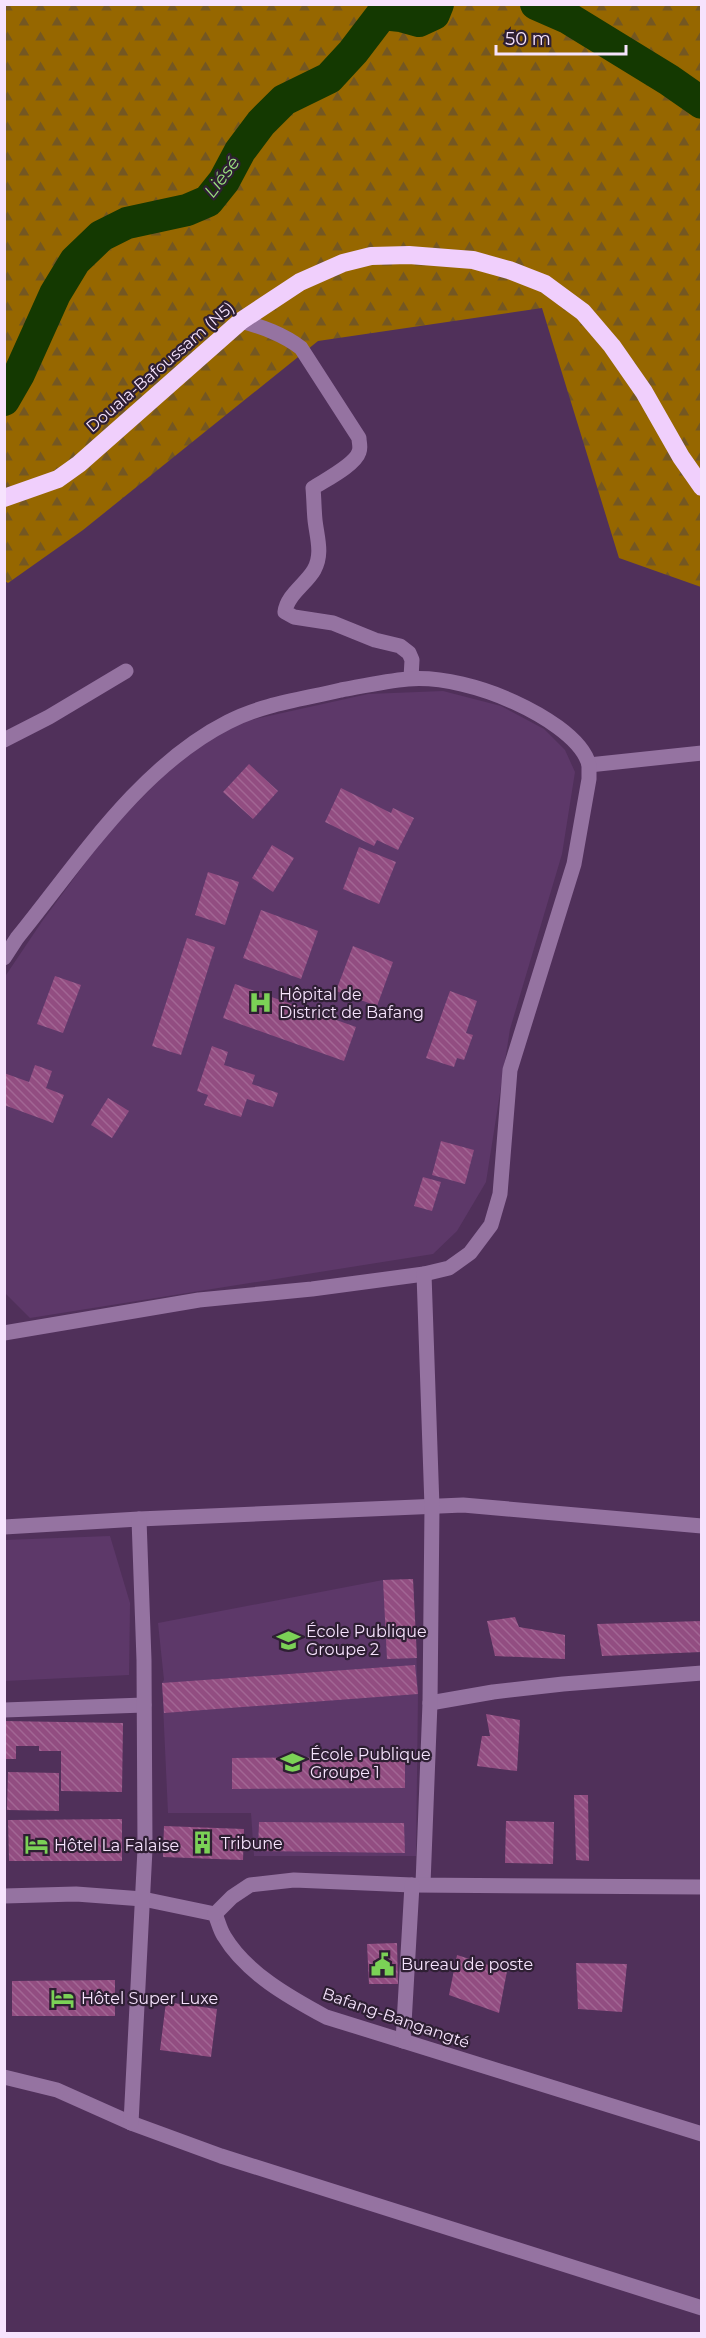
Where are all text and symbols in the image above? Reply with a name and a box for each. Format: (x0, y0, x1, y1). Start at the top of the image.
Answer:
scale bar (496, 18, 626, 56)
text: 50 m (505, 28, 551, 50)
water label: Liésé (199, 152, 245, 202)
street label: Douala-Bafoussam (N5) (82, 298, 238, 436)
place label: Hôpital de District de Bafang (279, 985, 424, 1022)
hospital icon: Hôpital de District de Bafang (248, 990, 274, 1016)
place label: École Publique Groupe 2 (306, 1622, 427, 1659)
school or university icon: École Publique Groupe 2 (275, 1627, 301, 1653)
place label: École Publique Groupe 1 (310, 1745, 431, 1782)
school or university icon: École Publique Groupe 1 (279, 1750, 305, 1776)
building icon: Tribune (190, 1830, 216, 1856)
hotel icon: Hôtel La Falaise (23, 1832, 49, 1858)
place label: Tribune (221, 1834, 283, 1853)
place label: Hôtel La Falaise (54, 1836, 179, 1855)
public building icon: Bureau de poste (370, 1951, 396, 1977)
place label: Bureau de poste (401, 1955, 533, 1974)
street label: Bafang-Bangangté (320, 1984, 472, 2052)
hotel icon: Hôtel Super Luxe (50, 1985, 76, 2011)
place label: Hôtel Super Luxe (81, 1989, 218, 2008)

